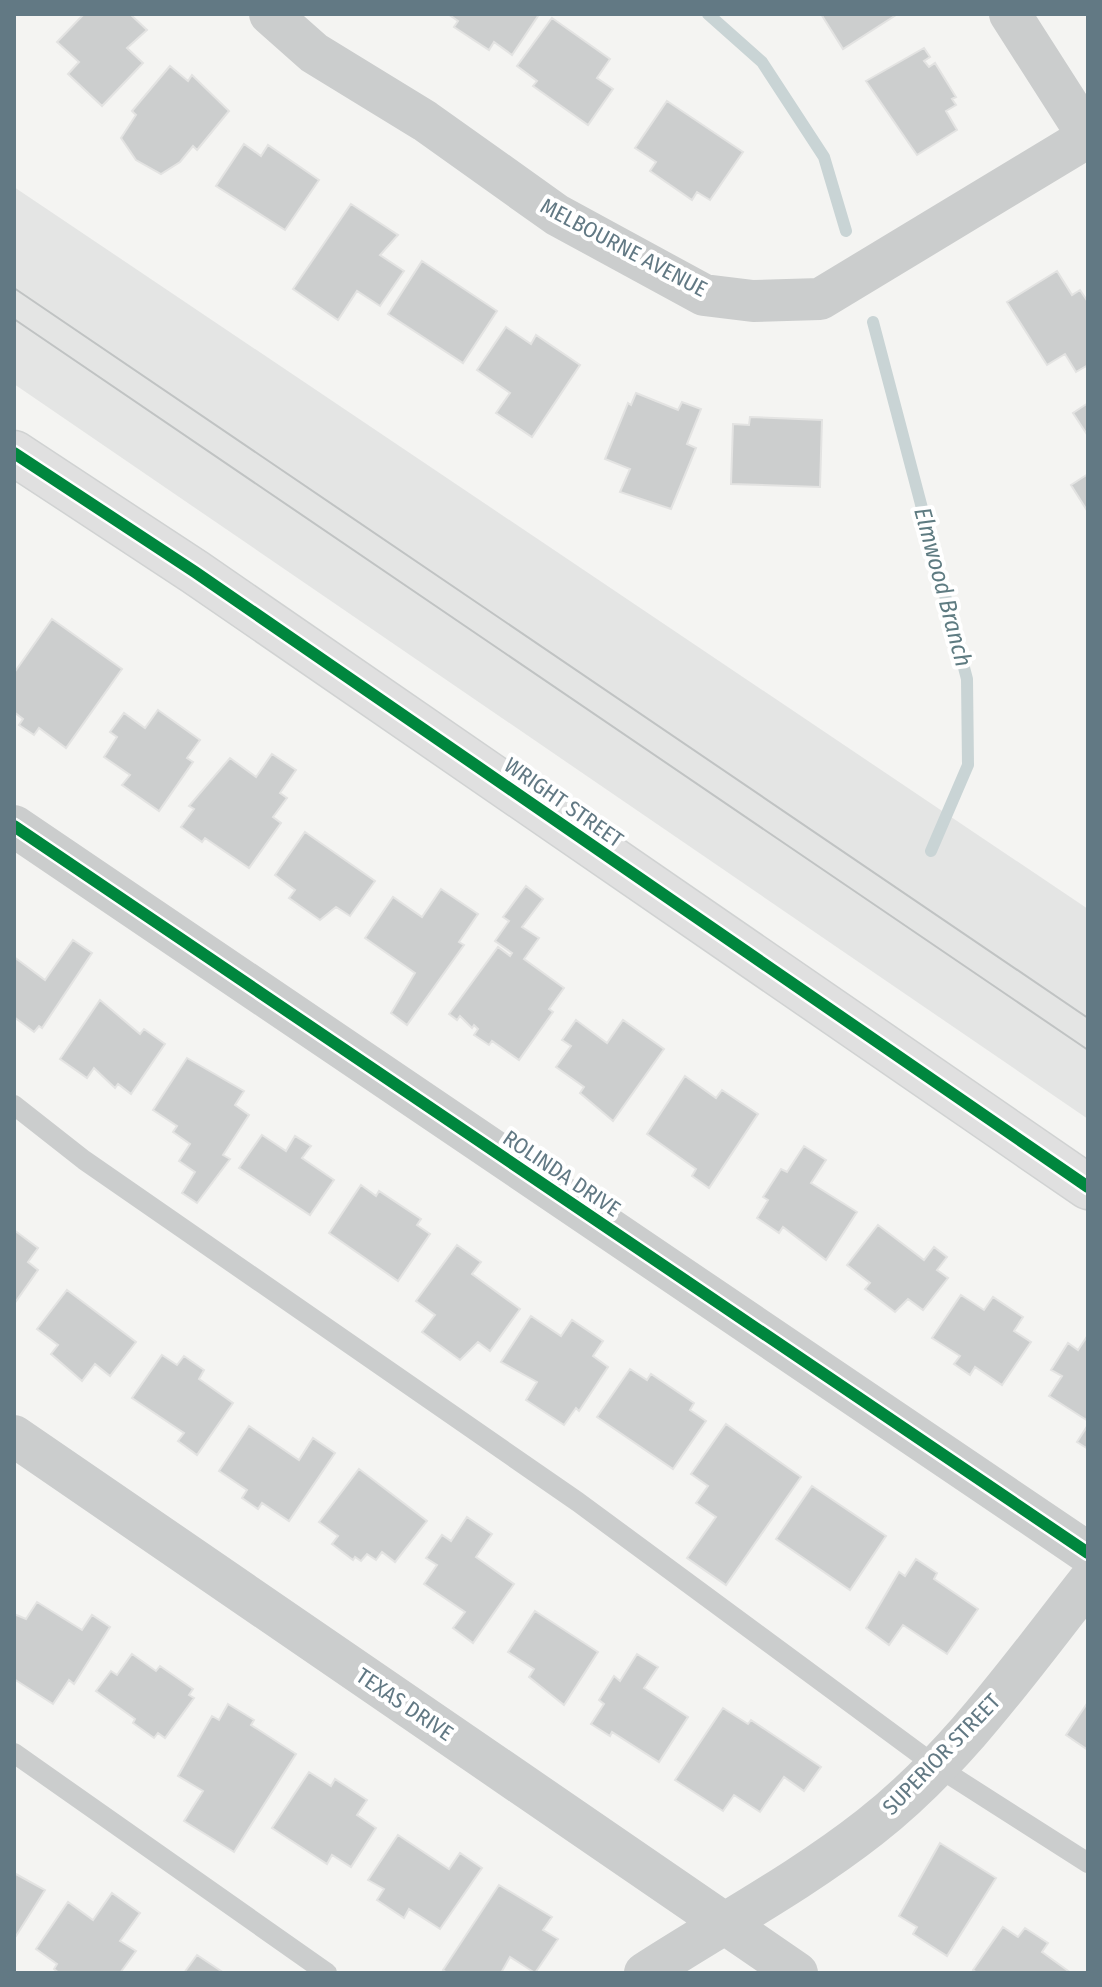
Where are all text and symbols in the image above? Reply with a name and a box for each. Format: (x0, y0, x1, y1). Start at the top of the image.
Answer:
street label: MELBOURNE AVENUE (536, 192, 712, 303)
water label: Elmwood Branch (908, 504, 978, 670)
street label: WRIGHT STREET (499, 752, 629, 854)
street label: ROLINDA DRIVE (498, 1124, 626, 1223)
street label: TEXAS DRIVE (351, 1662, 458, 1747)
street label: SUPERIOR STREET (877, 1688, 1006, 1820)

